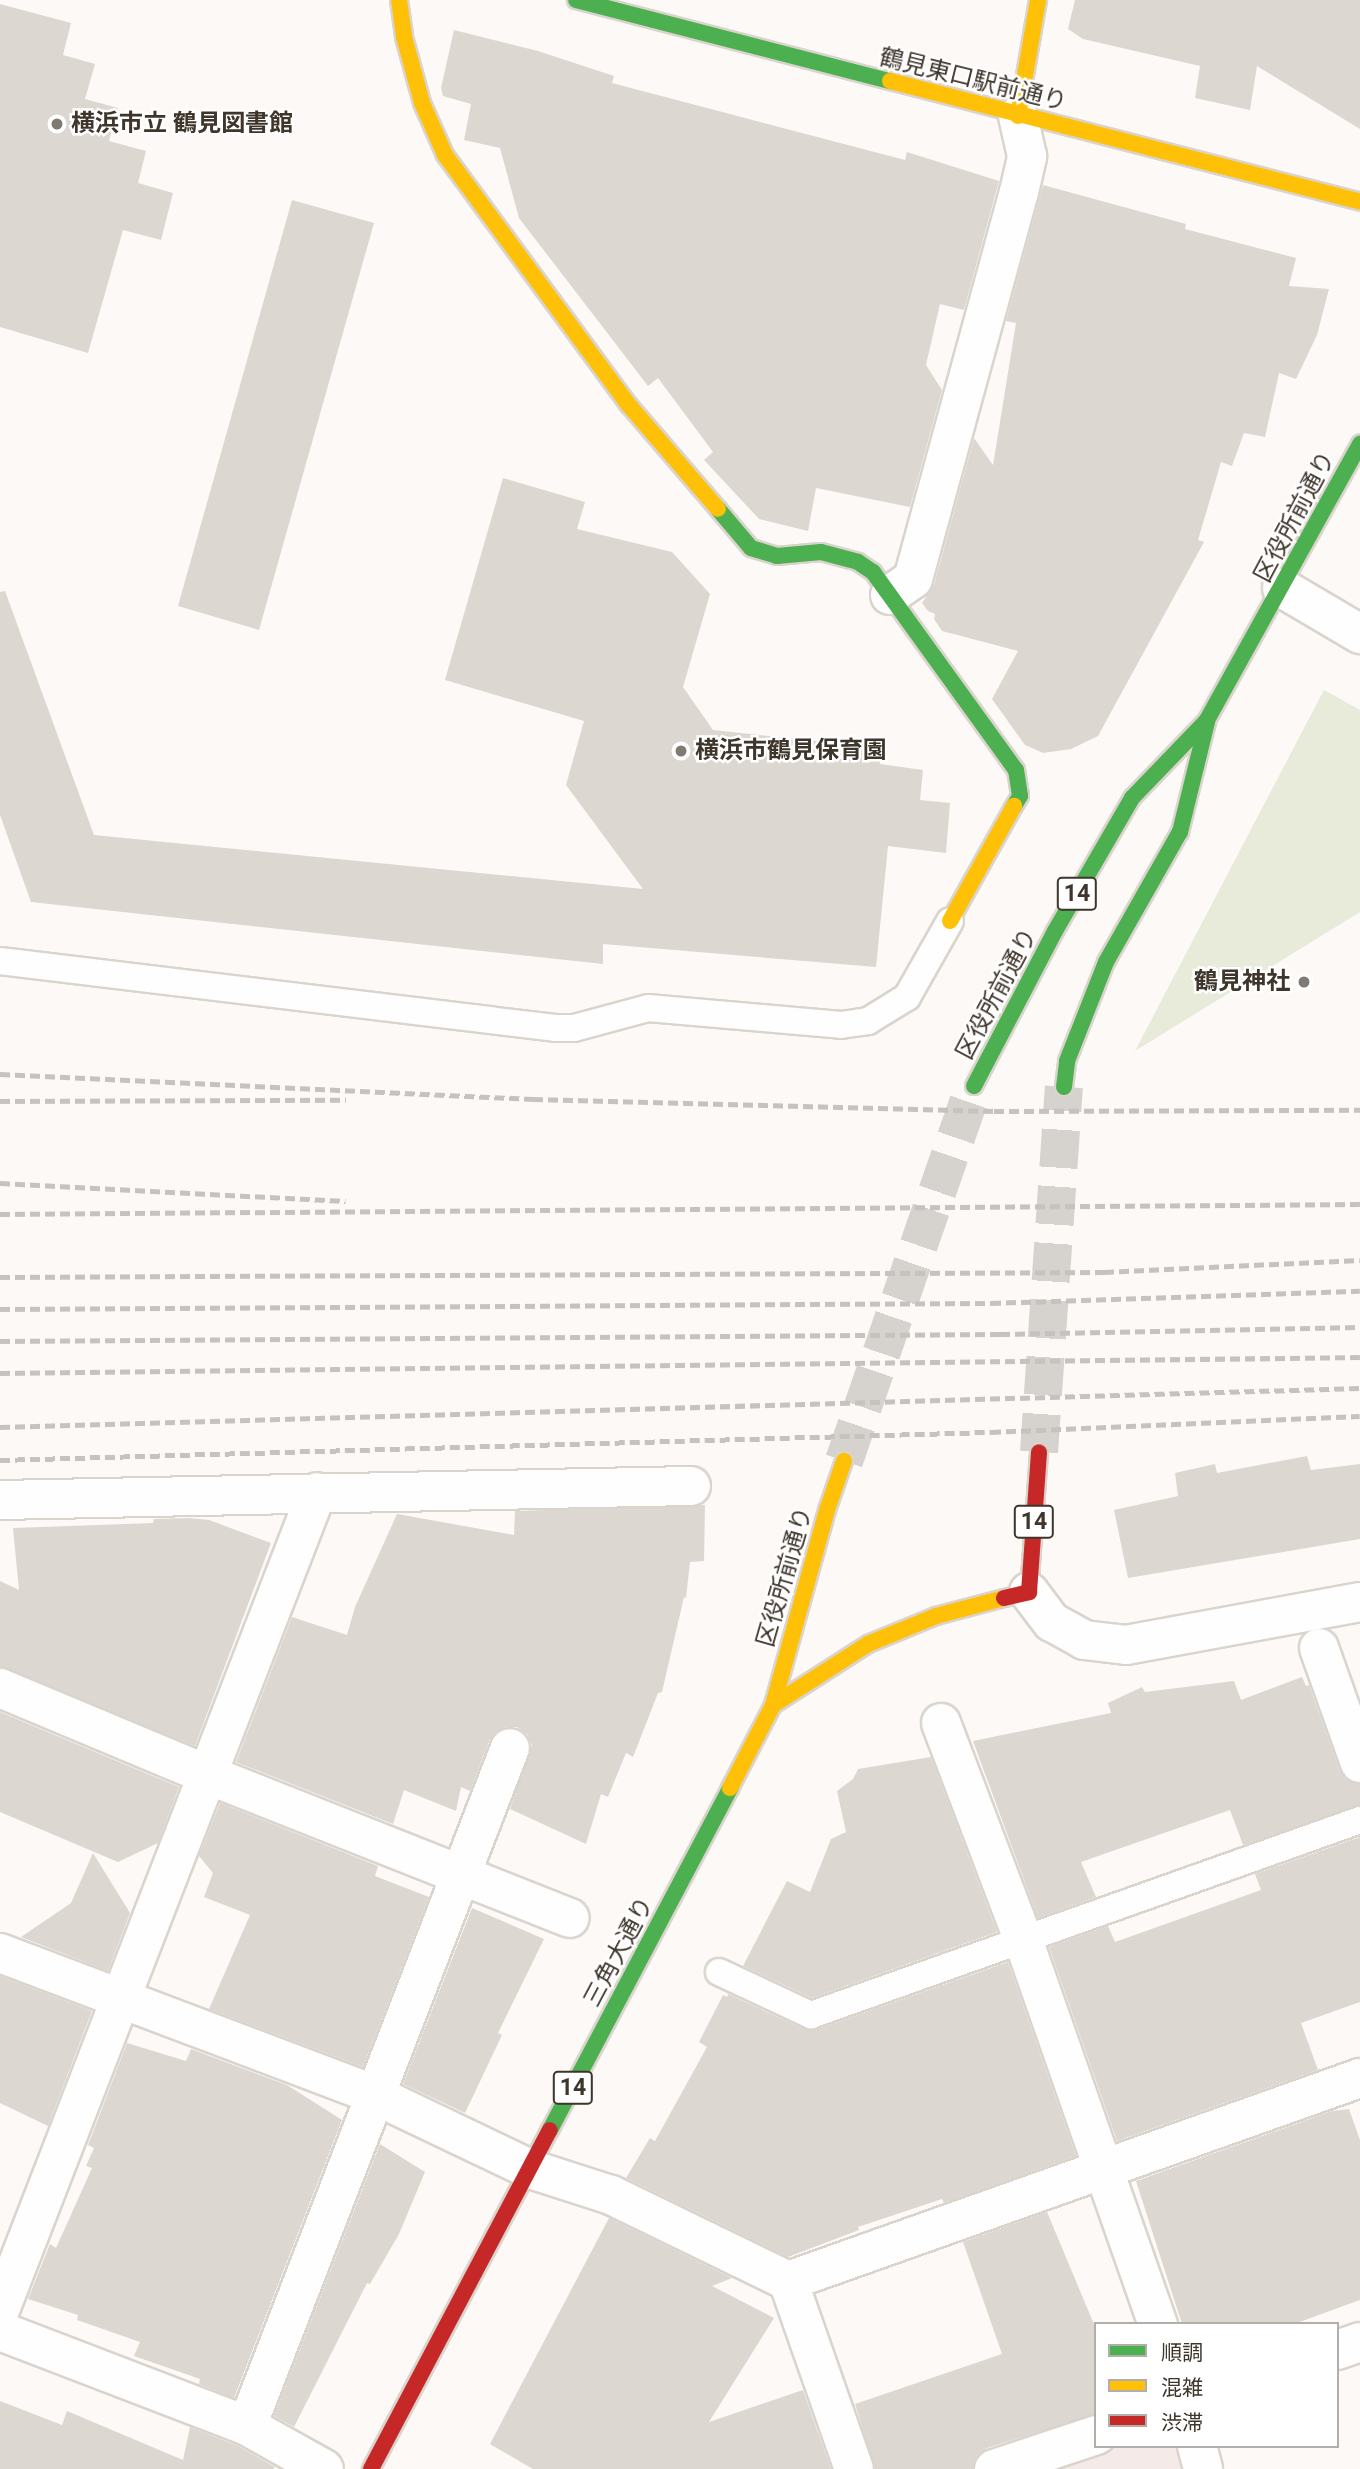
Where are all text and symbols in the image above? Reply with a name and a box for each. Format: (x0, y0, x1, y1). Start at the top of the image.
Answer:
street label: 鶴見東口駅前通り (876, 43, 1070, 117)
place label: 横浜市立 鶴見図書館 (71, 110, 293, 138)
marker: 横浜市立 鶴見図書館 (49, 116, 65, 132)
street label: 区役所前通り (1248, 447, 1342, 587)
place label: 横浜市鶴見保育園 (695, 737, 887, 765)
marker: 横浜市鶴見保育園 (673, 743, 689, 759)
road number: 14 (1056, 874, 1098, 914)
street label: 区役所前通り (950, 924, 1044, 1064)
place label: 鶴見神社 (1194, 968, 1290, 996)
marker: 鶴見神社 (1296, 974, 1312, 990)
road number: 14 (1013, 1502, 1055, 1541)
street label: 区役所前通り (751, 1504, 819, 1650)
street label: 三角大通り (578, 1892, 660, 2012)
road number: 14 (552, 2068, 594, 2108)
legend (1094, 2322, 1339, 2448)
text: 順調 (1161, 2341, 1203, 2365)
text: 混雑 (1161, 2376, 1203, 2400)
text: 渋滞 (1161, 2411, 1203, 2435)

